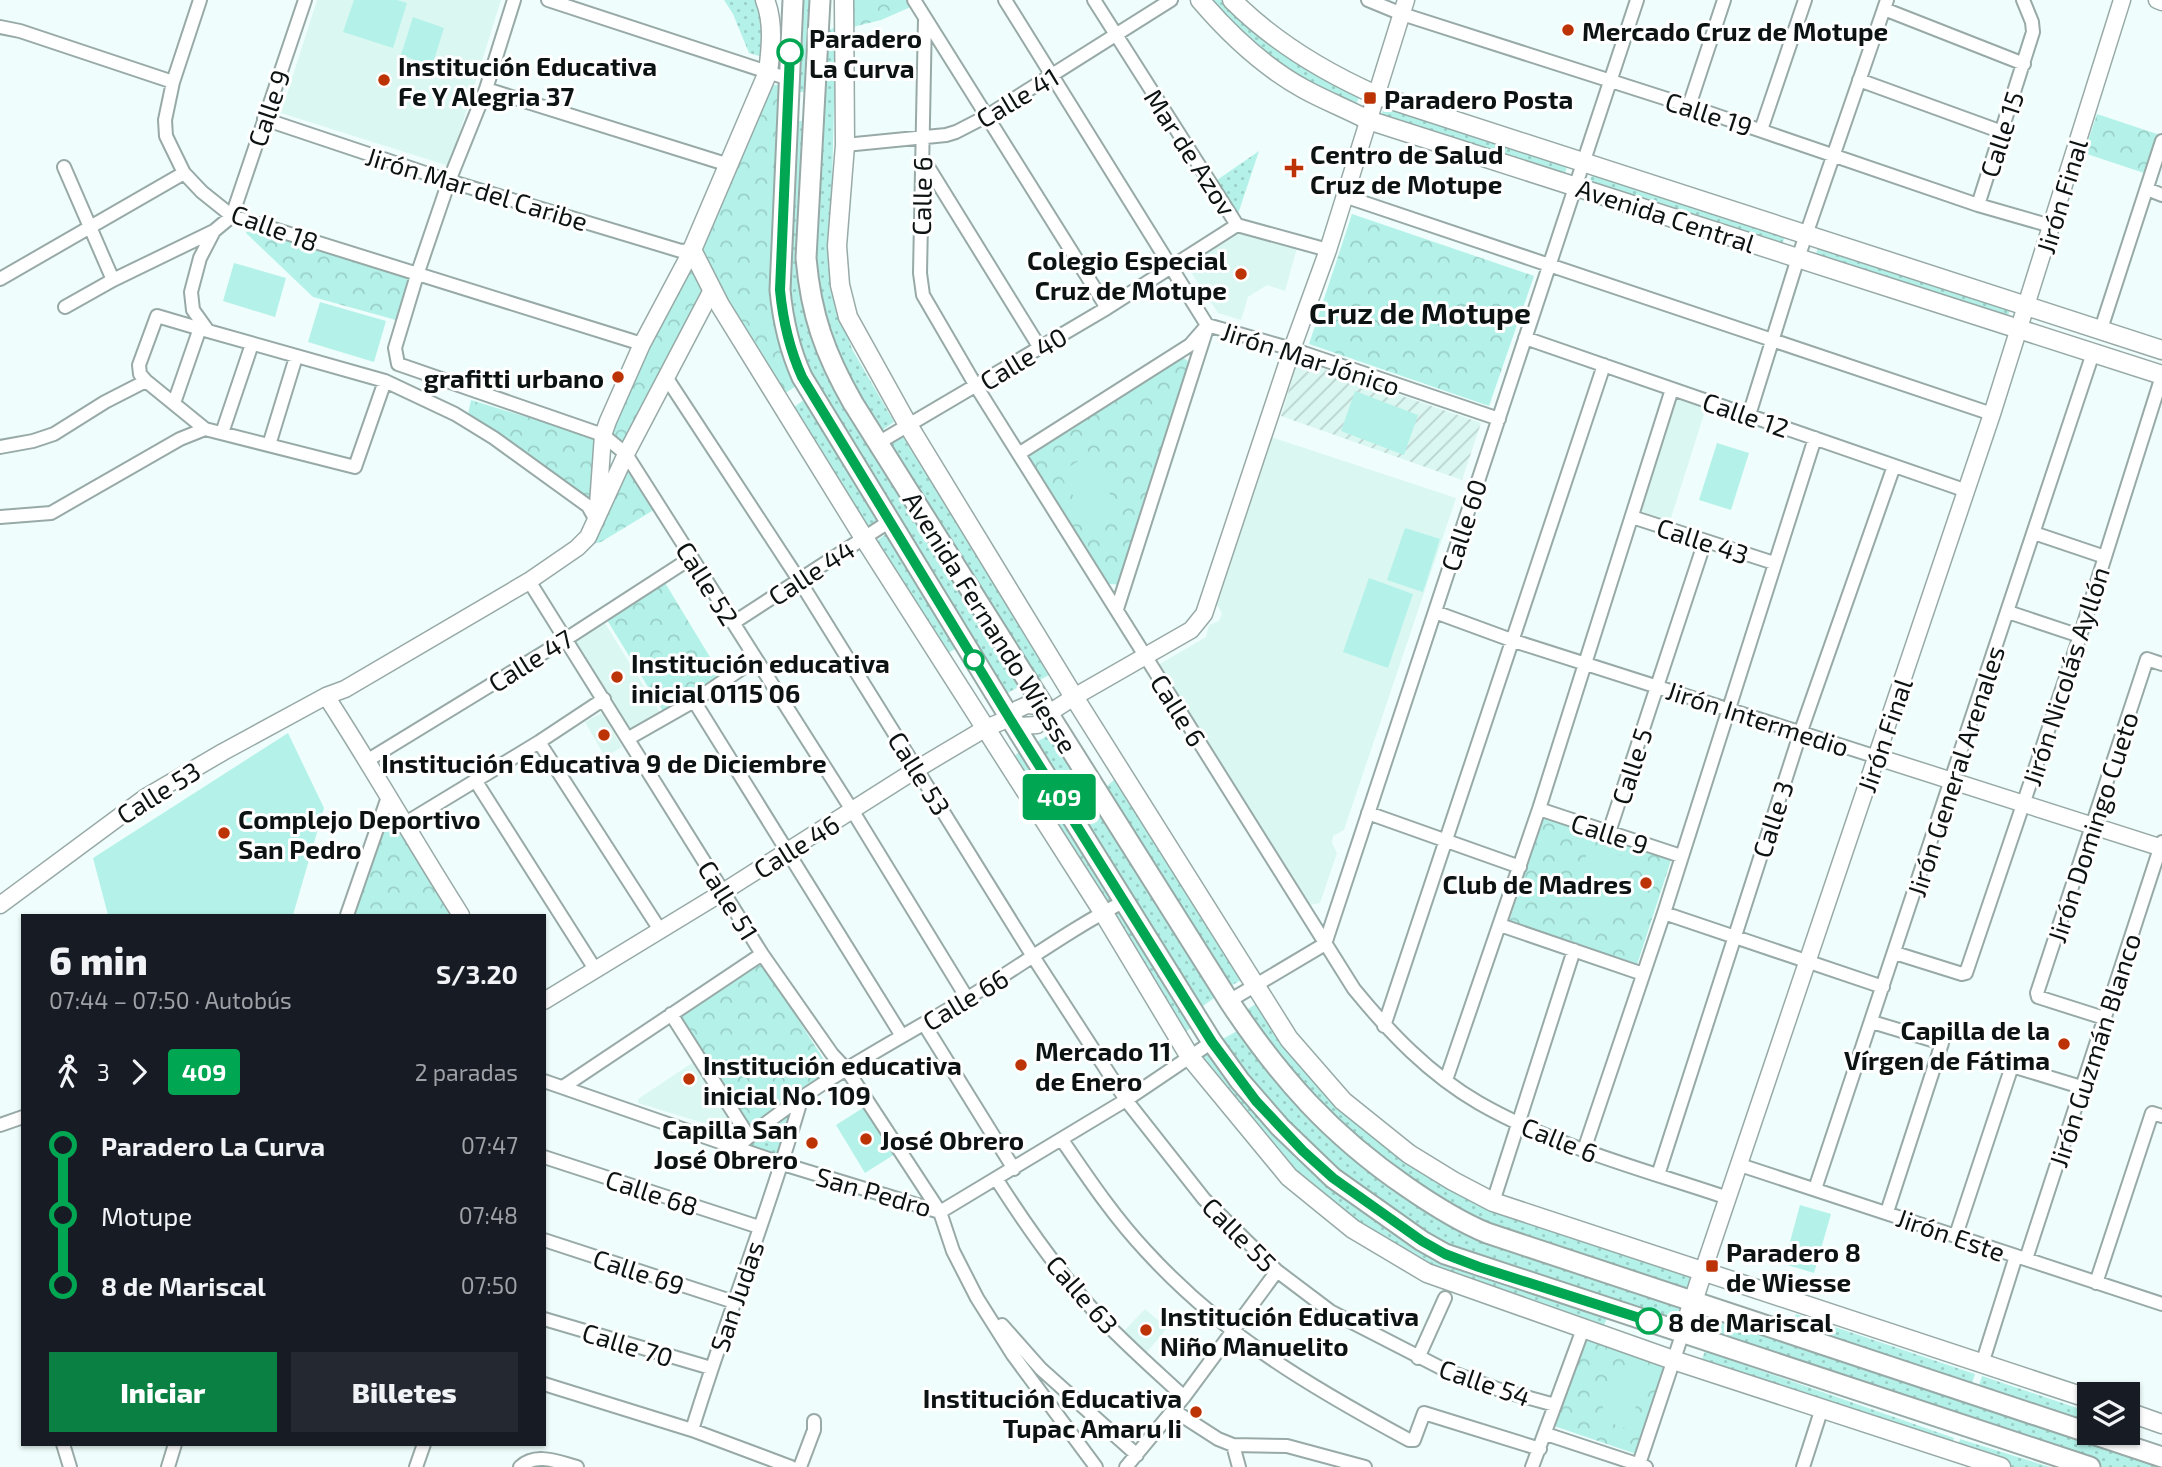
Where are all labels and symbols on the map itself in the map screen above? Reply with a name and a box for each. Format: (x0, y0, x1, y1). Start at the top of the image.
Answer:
place label: Mercado Cruz de Motupe (1582, 15, 1888, 46)
place label: Paradero La Curva (809, 22, 922, 83)
marker: Mercado Cruz de Motupe (1560, 22, 1576, 38)
marker: Paradero La Curva (777, 39, 803, 65)
place label: Institución Educativa Fe Y Alegria 37 (398, 50, 657, 111)
street label: Calle 41 (970, 60, 1064, 134)
street label: Calle 9 (240, 66, 296, 150)
marker: Institución Educativa Fe Y Alegria 37 (376, 72, 392, 88)
street label: Mar de Azov (1139, 83, 1243, 221)
place label: Paradero Posta (1384, 83, 1573, 114)
street label: Calle 19 (1662, 84, 1756, 142)
street label: Calle 15 (1973, 87, 2029, 181)
marker: Paradero Posta (1362, 90, 1378, 106)
street label: Jirón Final (2029, 134, 2093, 257)
place label: Centro de Salud Cruz de Motupe (1310, 138, 1503, 199)
street label: Jirón Mar del Caribe (362, 140, 592, 236)
street label: Calle 6 (905, 156, 937, 236)
marker: Centro de Salud Cruz de Motupe (1284, 158, 1304, 178)
street label: Avenida Central (1573, 172, 1759, 259)
street label: Calle 18 (227, 197, 323, 257)
place label: Colegio Especial Cruz de Motupe (1027, 244, 1227, 305)
marker: Colegio Especial Cruz de Motupe (1233, 266, 1249, 282)
district label: Cruz de Motupe (1309, 294, 1531, 330)
street label: Jirón Mar Jónico (1218, 315, 1404, 401)
street label: Calle 40 (974, 320, 1072, 396)
place label: grafitti urbano (424, 362, 604, 393)
marker: grafitti urbano (610, 369, 626, 385)
street label: Calle 12 (1699, 385, 1793, 443)
street label: Calle 60 (1434, 475, 1492, 575)
street label: Avenida Fernando Wiesse (898, 485, 1084, 759)
street label: Calle 43 (1653, 511, 1753, 569)
street label: Calle 44 (762, 533, 860, 611)
street label: Calle 52 (670, 535, 746, 631)
street label: Jirón Nicolás Ayllón (2015, 563, 2115, 789)
street label: Calle 47 (482, 622, 578, 698)
street label: Jirón General Arenales (1900, 642, 2010, 900)
place label: Institución educativa inicial 0115 06 (631, 647, 890, 708)
unlabelled marker (964, 650, 984, 670)
street label: Calle 6 (1145, 668, 1213, 752)
marker: Institución educativa inicial 0115 06 (609, 669, 625, 685)
street label: Jirón Intermedio (1663, 674, 1853, 762)
street label: Jirón Final (1850, 674, 1918, 796)
street label: Jirón Domingo Cueto (2040, 708, 2144, 946)
street label: Calle 5 (1604, 724, 1658, 808)
street label: Calle 53 (882, 725, 958, 821)
marker: Institución Educativa 9 de Diciembre (596, 727, 612, 743)
place label: Institución Educativa 9 de Diciembre (381, 747, 827, 778)
street label: Calle 53 (110, 754, 206, 830)
line badge: 409 (1019, 774, 1099, 820)
street label: Calle 3 (1745, 777, 1799, 861)
place label: Complejo Deportivo San Pedro (238, 803, 481, 864)
street label: Calle 9 (1568, 806, 1652, 860)
street label: Calle 46 (747, 808, 845, 884)
marker: Complejo Deportivo San Pedro (216, 825, 232, 841)
street label: Calle 51 (692, 854, 766, 946)
place label: Club de Madres (1442, 868, 1632, 899)
marker: Club de Madres (1638, 875, 1654, 891)
street label: Jirón Guzmán Blanco (2042, 929, 2146, 1171)
street label: Calle 66 (917, 961, 1013, 1037)
place label: Capilla de la Vírgen de Fátima (1844, 1014, 2050, 1075)
place label: Mercado 11 de Enero (1035, 1035, 1171, 1096)
marker: Capilla de la Vírgen de Fátima (2056, 1036, 2072, 1052)
place label: Institución educativa inicial No. 109 (703, 1049, 962, 1110)
marker: Mercado 11 de Enero (1013, 1057, 1029, 1073)
marker: Institución educativa inicial No. 109 (681, 1071, 697, 1087)
street label: Calle 6 (1517, 1110, 1603, 1168)
place label: Capilla San José Obrero (654, 1113, 798, 1174)
place label: José Obrero (880, 1124, 1024, 1155)
marker: José Obrero (858, 1131, 874, 1147)
marker: Capilla San José Obrero (804, 1135, 820, 1151)
street label: San Pedro (813, 1160, 935, 1222)
street label: Calle 68 (602, 1163, 702, 1221)
street label: Calle 55 (1196, 1190, 1284, 1278)
street label: Jirón Este (1893, 1201, 2009, 1267)
street label: San Judas (703, 1236, 769, 1356)
place label: Paradero 8 de Wiesse (1726, 1236, 1861, 1297)
street label: Calle 69 (589, 1242, 689, 1300)
street label: Calle 63 (1041, 1248, 1125, 1340)
marker: Paradero 8 de Wiesse (1704, 1258, 1720, 1274)
place label: Institución Educativa Niño Manuelito (1160, 1300, 1419, 1361)
place label: 8 de Mariscal (1668, 1306, 1833, 1337)
marker: 8 de Mariscal (1636, 1308, 1662, 1334)
street label: Calle 70 (579, 1316, 677, 1372)
marker: Institución Educativa Niño Manuelito (1138, 1322, 1154, 1338)
street label: Calle 54 (1435, 1352, 1535, 1412)
place label: Institución Educativa Tupac Amaru Ii (923, 1382, 1182, 1443)
marker: Institución Educativa Tupac Amaru Ii (1188, 1404, 1204, 1420)

